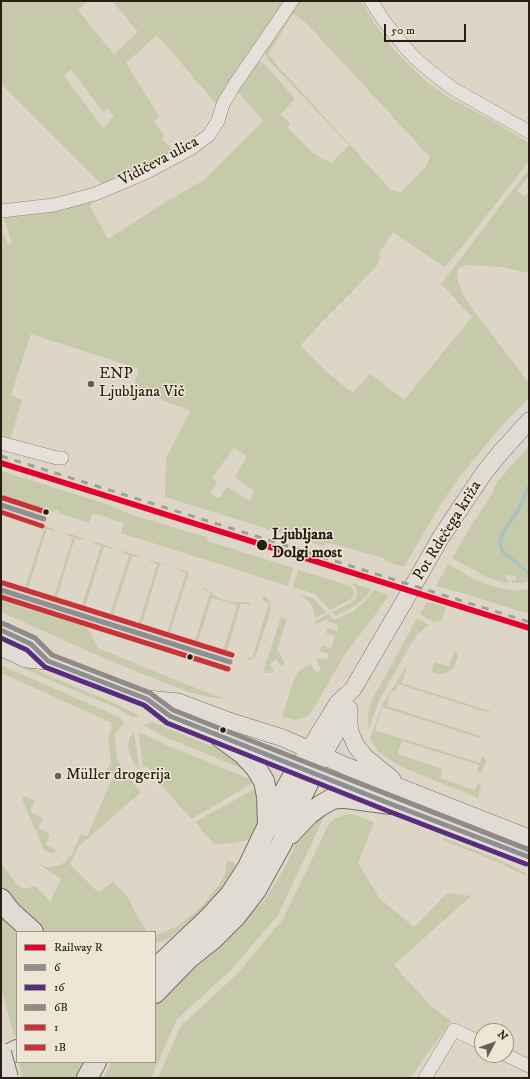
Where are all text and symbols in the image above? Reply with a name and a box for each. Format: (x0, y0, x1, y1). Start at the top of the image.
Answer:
scale bar (386, 16, 468, 42)
text: 50 m (391, 23, 415, 38)
street label: Vidičeva ulica (116, 133, 202, 191)
place label: ENP Ljubljana Vič (99, 365, 185, 403)
marker: ENP Ljubljana Vič (86, 379, 96, 389)
street label: Pot Rdečega križa (410, 478, 486, 584)
unlabelled marker (41, 507, 51, 517)
place label: Ljubljana Dolgi most (272, 526, 342, 564)
marker: Ljubljana Dolgi most (255, 538, 269, 552)
unlabelled marker (185, 652, 195, 662)
unlabelled marker (218, 725, 228, 735)
place label: Müller drogerija (66, 766, 171, 786)
marker: Müller drogerija (53, 771, 63, 781)
legend (16, 931, 156, 1063)
text: Railway R (54, 940, 103, 955)
text: 6 (54, 960, 60, 975)
text: 16 (54, 980, 65, 995)
text: 6B (54, 1000, 68, 1015)
text: 1 (54, 1020, 58, 1035)
north arrow (474, 1023, 514, 1063)
text: N (494, 1028, 511, 1044)
text: 1B (54, 1040, 66, 1055)

